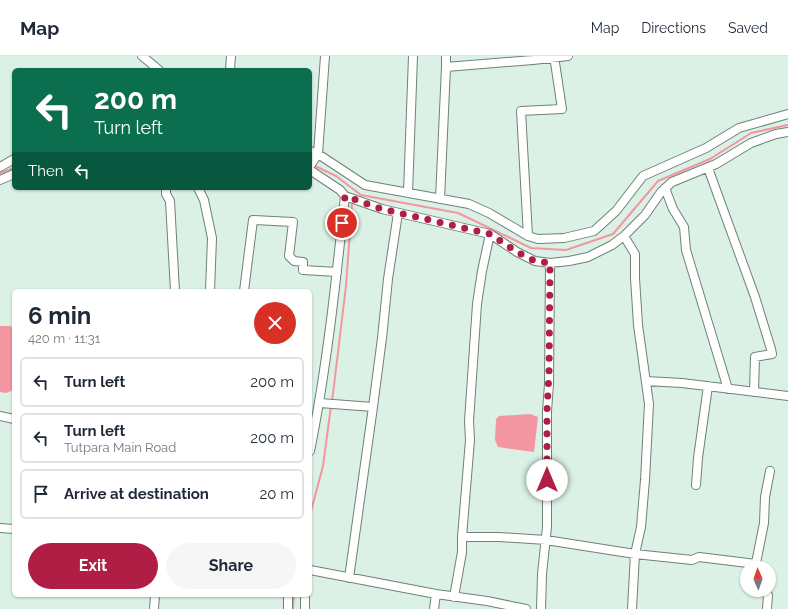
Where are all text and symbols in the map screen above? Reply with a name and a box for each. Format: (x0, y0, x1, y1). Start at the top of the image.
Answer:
text: Map (20, 17, 59, 39)
text: Map (591, 20, 619, 36)
text: Directions (641, 20, 706, 36)
text: Saved (728, 20, 768, 36)
text: 200 m (94, 83, 177, 116)
icon: left (28, 84, 80, 136)
text: Turn left (94, 117, 163, 138)
icon: left (71, 160, 93, 182)
text: Then (28, 162, 63, 180)
pin (325, 206, 359, 240)
icon: arrive (331, 212, 353, 234)
text: 6 min (28, 301, 91, 330)
button: close (254, 302, 296, 344)
text: 420 m · 11:31 (28, 331, 100, 346)
icon: left (30, 371, 52, 393)
text: Turn left (64, 373, 125, 391)
text: 200 m (250, 373, 294, 391)
text: Turn left (64, 422, 125, 440)
icon: left (30, 427, 52, 449)
text: 200 m (250, 429, 294, 447)
text: Tutpara Main Road (64, 440, 176, 455)
position arrow (526, 459, 568, 501)
icon: arrive (30, 483, 52, 505)
text: Arrive at destination (64, 485, 209, 503)
text: 20 m (259, 485, 294, 503)
button: Exit (28, 543, 158, 589)
button: Share (166, 543, 296, 589)
north arrow (740, 561, 776, 597)
map controls (740, 561, 776, 597)

